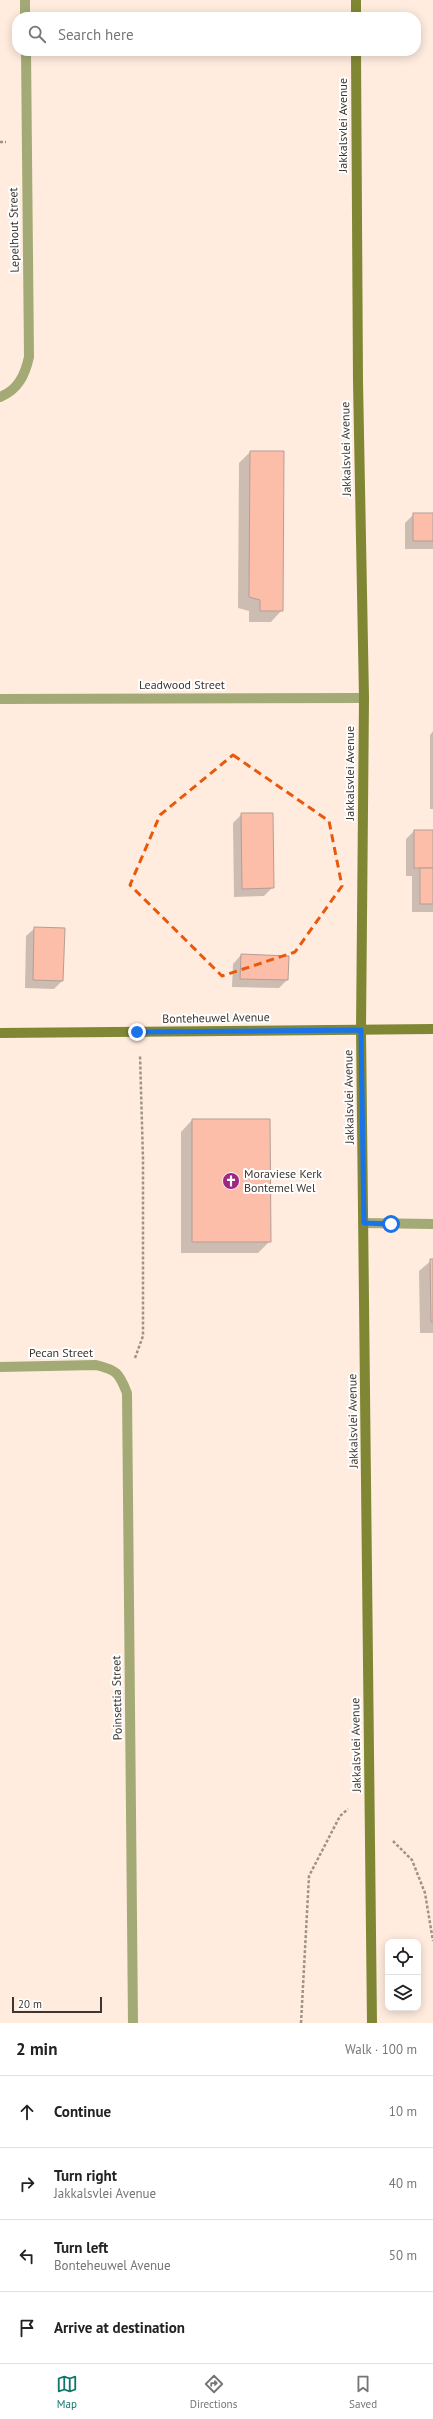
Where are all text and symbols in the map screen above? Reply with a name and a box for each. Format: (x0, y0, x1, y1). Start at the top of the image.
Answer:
search box (12, 12, 421, 56)
icon: search (26, 23, 48, 45)
text: Search here (58, 25, 134, 44)
street label: Jakkalsvlei Avenue (335, 78, 350, 173)
street label: Lepelhout Street (5, 187, 22, 273)
street label: Jakkalsvlei Avenue (337, 402, 354, 497)
street label: Leadwood Street (139, 677, 225, 692)
street label: Jakkalsvlei Avenue (342, 726, 357, 821)
street label: Bonteheuwel Avenue (162, 1009, 270, 1026)
route end (128, 1023, 146, 1041)
street label: Jakkalsvlei Avenue (340, 1050, 357, 1145)
place label: Moraviese Kerk Bontemel Wel (244, 1166, 322, 1195)
church icon: Moraviese Kerk Bontemel Wel (221, 1171, 241, 1191)
route start (382, 1215, 400, 1233)
street label: Pecan Street (29, 1345, 93, 1360)
street label: Jakkalsvlei Avenue (344, 1374, 361, 1469)
street label: Poinsettia Street (108, 1655, 125, 1741)
street label: Jakkalsvlei Avenue (347, 1698, 364, 1793)
map controls (385, 1939, 421, 2011)
button: locate (385, 1939, 421, 1975)
button: layers (385, 1975, 421, 2011)
scale bar (12, 1995, 102, 2014)
text: 20 m (18, 1997, 42, 2011)
text: 2 min (16, 2038, 57, 2060)
text: Walk · 100 m (345, 2041, 417, 2058)
icon: ahead (16, 2101, 38, 2123)
text: Continue (54, 2102, 111, 2121)
text: 10 m (389, 2103, 417, 2120)
text: Turn right (54, 2166, 117, 2185)
icon: right (16, 2173, 38, 2195)
text: 40 m (389, 2175, 417, 2192)
text: Jakkalsvlei Avenue (54, 2185, 156, 2202)
text: Turn left (54, 2238, 108, 2257)
icon: left (16, 2245, 38, 2267)
text: 50 m (389, 2247, 417, 2264)
text: Bonteheuwel Avenue (54, 2257, 171, 2274)
icon: arrive (16, 2317, 38, 2339)
text: Arrive at destination (54, 2318, 185, 2337)
tab: Map (56, 2373, 78, 2411)
tab: Directions (190, 2373, 237, 2411)
tab: Saved (349, 2373, 377, 2411)

